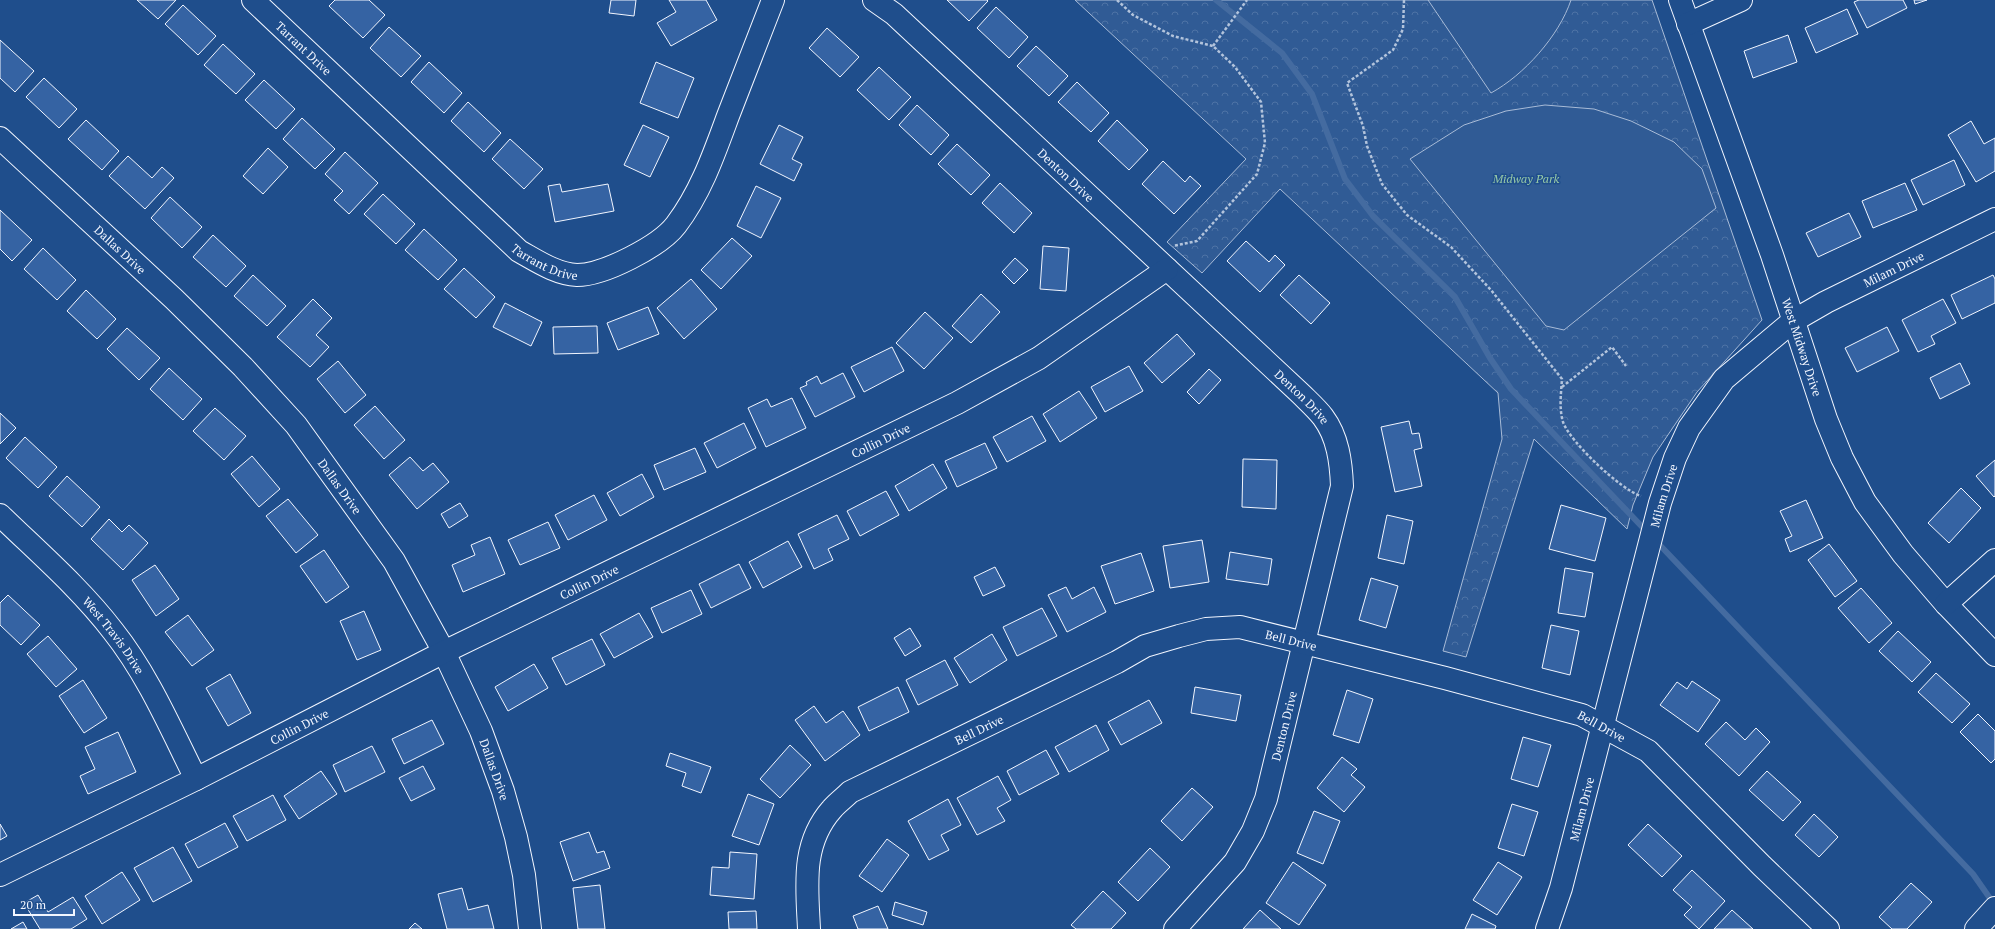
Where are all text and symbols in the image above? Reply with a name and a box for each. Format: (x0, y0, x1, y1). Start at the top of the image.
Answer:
street label: Tarrant Drive (273, 18, 335, 78)
street label: Denton Drive (1035, 145, 1097, 205)
park label: Midway Park (1492, 171, 1560, 186)
street label: Dallas Drive (92, 222, 149, 277)
street label: Tarrant Drive (508, 240, 578, 283)
street label: Milam Drive (1861, 248, 1926, 290)
street label: West Midway Drive (1779, 296, 1825, 398)
street label: Denton Drive (1272, 366, 1333, 427)
street label: Collin Drive (849, 420, 912, 461)
street label: Dallas Drive (315, 456, 365, 517)
street label: Milam Drive (1647, 462, 1680, 529)
street label: Collin Drive (557, 561, 621, 602)
street label: West Travis Drive (80, 593, 148, 677)
street label: Bell Drive (1264, 626, 1318, 653)
street label: Denton Drive (1268, 690, 1300, 762)
street label: Collin Drive (267, 705, 331, 747)
street label: Bell Drive (1575, 707, 1628, 745)
street label: Bell Drive (952, 711, 1006, 747)
street label: Dallas Drive (477, 736, 513, 802)
street label: Milam Drive (1566, 775, 1597, 843)
scale bar (14, 891, 74, 917)
text: 20 m (20, 897, 47, 912)

